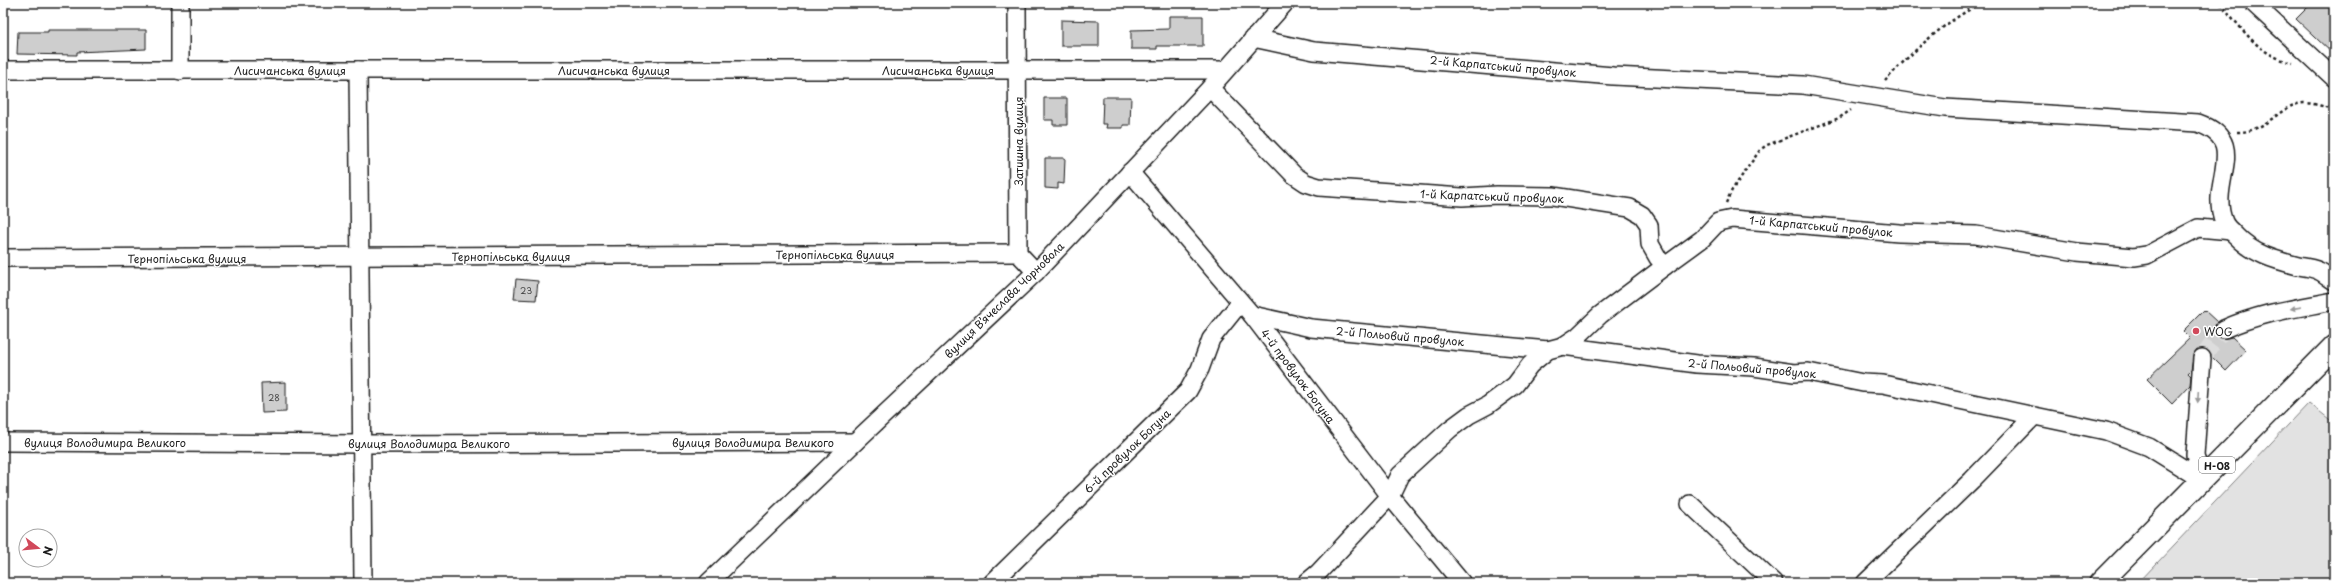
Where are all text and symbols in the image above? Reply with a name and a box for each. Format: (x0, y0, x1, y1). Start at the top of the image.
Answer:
street label: 2-й Карпатський провулок (1429, 51, 1577, 81)
street label: Лисичанська вулиця (234, 62, 346, 79)
street label: Лисичанська вулиця (558, 62, 670, 79)
street label: Лисичанська вулиця (882, 62, 994, 79)
street label: Затишна вулиця (1010, 96, 1027, 186)
street label: 1-й Карпатський провулок (1420, 185, 1565, 207)
street label: 1-й Карпатський провулок (1749, 211, 1894, 241)
street label: вулиця Вʼячеслава Чорновола (940, 238, 1068, 362)
street label: Тернопільська вулиця (776, 246, 894, 263)
street label: Тернопільська вулиця (452, 248, 570, 265)
street label: Тернопільська вулиця (128, 250, 246, 267)
house number: 23 (520, 283, 532, 297)
one-way arrow (2289, 305, 2302, 311)
street label: 2-й Польовий провулок (1335, 322, 1465, 350)
place label: WOG (2204, 323, 2233, 340)
street label: 4-й провулок Богуна (1257, 325, 1339, 427)
marker: WOG (2191, 326, 2201, 336)
street label: 2-й Польовий провулок (1687, 354, 1817, 382)
house number: 28 (268, 390, 280, 404)
one-way arrow (2195, 391, 2201, 404)
street label: 6-й провулок Богуна (1080, 405, 1174, 497)
street label: вулиця Володимира Великого (24, 434, 186, 451)
street label: вулиця Володимира Великого (672, 434, 834, 451)
street label: вулиця Володимира Великого (348, 435, 510, 452)
road number: Н-08 (2199, 457, 2235, 473)
north arrow (18, 528, 58, 568)
text: N (39, 544, 57, 558)

